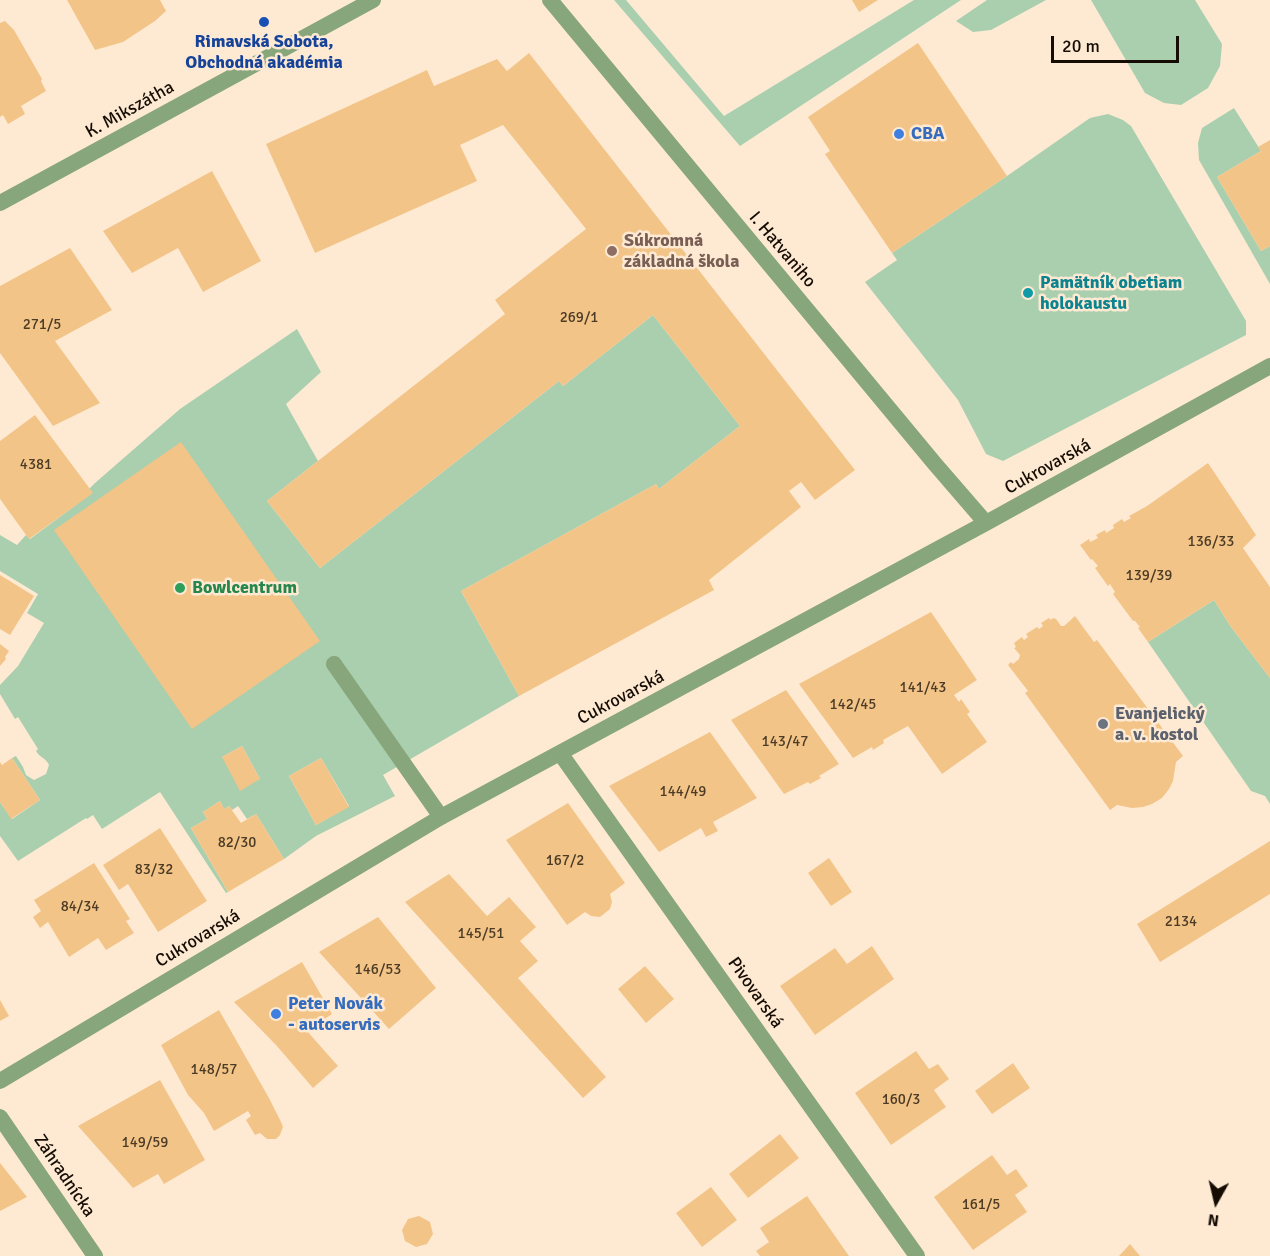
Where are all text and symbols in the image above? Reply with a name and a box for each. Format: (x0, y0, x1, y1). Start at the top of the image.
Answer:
marker: Rimavská Sobota, Obchodná akadémia (257, 15, 271, 29)
scale bar (1054, 24, 1182, 62)
place label: Rimavská Sobota, Obchodná akadémia (185, 31, 343, 74)
text: 20 m (1062, 35, 1100, 57)
street label: K. Mikszátha (82, 77, 178, 143)
place label: CBA (911, 123, 945, 145)
marker: CBA (892, 127, 906, 141)
street label: I. Hatvaniho (744, 208, 820, 292)
place label: Súkromná základná škola (624, 230, 740, 272)
marker: Súkromná základná škola (605, 244, 619, 258)
place label: Pamätník obetiam holokaustu (1040, 272, 1182, 314)
marker: Pamätník obetiam holokaustu (1021, 286, 1035, 300)
house number: 269/1 (560, 309, 598, 327)
house number: 271/5 (23, 316, 61, 334)
street label: Cukrovarská (1001, 435, 1095, 499)
house number: 4381 (20, 456, 52, 474)
house number: 136/33 (1188, 533, 1234, 551)
house number: 139/39 (1126, 567, 1172, 585)
place label: Bowlcentrum (192, 577, 297, 599)
marker: Bowlcentrum (173, 581, 187, 595)
street label: Cukrovarská (574, 666, 668, 730)
house number: 141/43 (900, 679, 946, 697)
house number: 142/45 (830, 696, 876, 714)
place label: Evanjelický a. v. kostol (1115, 703, 1205, 746)
marker: Evanjelický a. v. kostol (1096, 717, 1110, 731)
house number: 143/47 (762, 733, 808, 751)
house number: 144/49 (660, 783, 706, 801)
house number: 82/30 (218, 834, 256, 852)
house number: 167/2 (546, 852, 584, 870)
house number: 83/32 (135, 861, 173, 879)
house number: 84/34 (61, 898, 99, 916)
street label: Cukrovarská (152, 905, 244, 973)
house number: 2134 (1165, 913, 1197, 931)
house number: 145/51 (458, 925, 504, 943)
street label: Pivovarská (723, 953, 787, 1033)
house number: 146/53 (355, 961, 401, 979)
place label: Peter Novák - autoservis (288, 993, 383, 1036)
marker: Peter Novák - autoservis (269, 1007, 283, 1021)
house number: 148/57 (191, 1061, 237, 1079)
house number: 160/3 (882, 1091, 920, 1109)
street label: Záhradnícka (28, 1131, 100, 1221)
house number: 149/59 (122, 1134, 168, 1152)
north arrow (1186, 1172, 1246, 1232)
house number: 161/5 (962, 1196, 1000, 1214)
text: N (1207, 1209, 1220, 1231)

